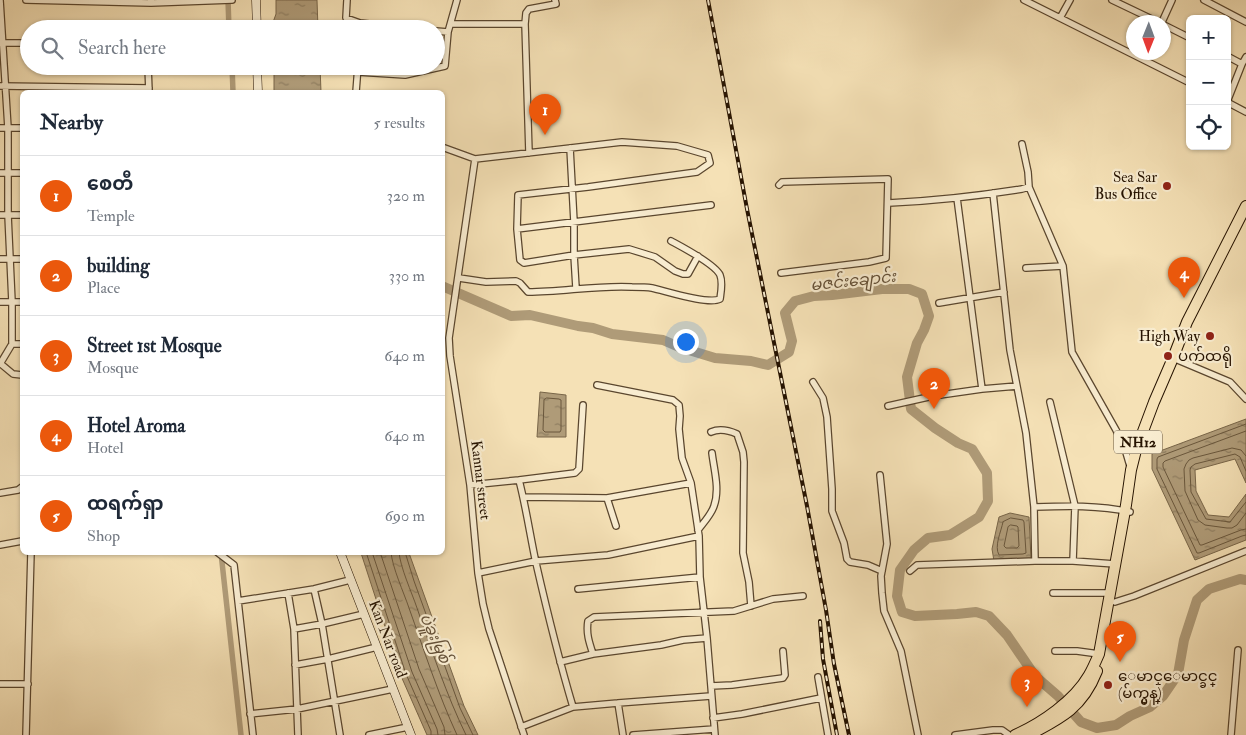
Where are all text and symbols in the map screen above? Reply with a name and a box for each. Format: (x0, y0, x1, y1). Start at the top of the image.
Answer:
north arrow (1126, 15, 1171, 60)
map controls (1186, 15, 1231, 150)
button: + (1186, 15, 1231, 60)
search box (20, 20, 445, 75)
icon: search (38, 34, 66, 62)
text: Search here (78, 36, 166, 60)
button: − (1186, 60, 1231, 105)
pin: 1 (529, 94, 561, 135)
button: locate (1186, 105, 1231, 150)
text: Nearby (40, 109, 103, 136)
text: 5 results (374, 113, 425, 133)
place label: Sea Sar Bus Office (1094, 168, 1157, 204)
text: စေတီ (87, 172, 133, 196)
marker: Sea Sar Bus Office (1161, 180, 1173, 192)
text: 1 (53, 186, 59, 206)
text: 320 m (387, 186, 425, 206)
text: Temple (87, 206, 135, 226)
text: building (87, 254, 150, 278)
pin: 4 (1168, 257, 1200, 298)
water label: မဇင်းချောင်း (809, 264, 899, 298)
text: 2 (52, 266, 60, 286)
text: 330 m (389, 266, 425, 286)
text: Place (87, 278, 120, 298)
place label: High Way (1139, 327, 1200, 346)
your location (673, 329, 699, 355)
marker: High Way (1204, 330, 1216, 342)
text: Street 1st Mosque (87, 334, 222, 358)
text: 3 (53, 346, 59, 366)
text: 640 m (384, 346, 425, 366)
place label: ပက်ထရို (1178, 346, 1232, 368)
marker: ပက်ထရို (1162, 350, 1174, 362)
text: Mosque (87, 358, 139, 378)
pin: 2 (918, 368, 950, 409)
text: Hotel Aroma (87, 414, 185, 438)
text: 4 (52, 426, 60, 446)
text: 640 m (384, 426, 425, 446)
road number: NH12 (1114, 431, 1162, 454)
text: Hotel (87, 438, 124, 458)
street label: Kannar street (466, 439, 495, 521)
text: ထရက်ရှာ (87, 492, 163, 516)
text: 5 (52, 506, 60, 526)
text: 690 m (385, 506, 425, 526)
text: Shop (87, 526, 120, 546)
street label: Kan Nar road (364, 598, 411, 681)
water label: ပဲခူးမြစ် (413, 610, 457, 669)
pin: 5 (1104, 621, 1136, 662)
pin: 3 (1011, 666, 1043, 707)
place label: ေမာင္ေမာင္ခင္ (မ်က္မွန္) (1118, 667, 1218, 705)
marker: ေမာင္ေမာင္ခင္ (မ်က္မွန္) (1102, 679, 1114, 691)

